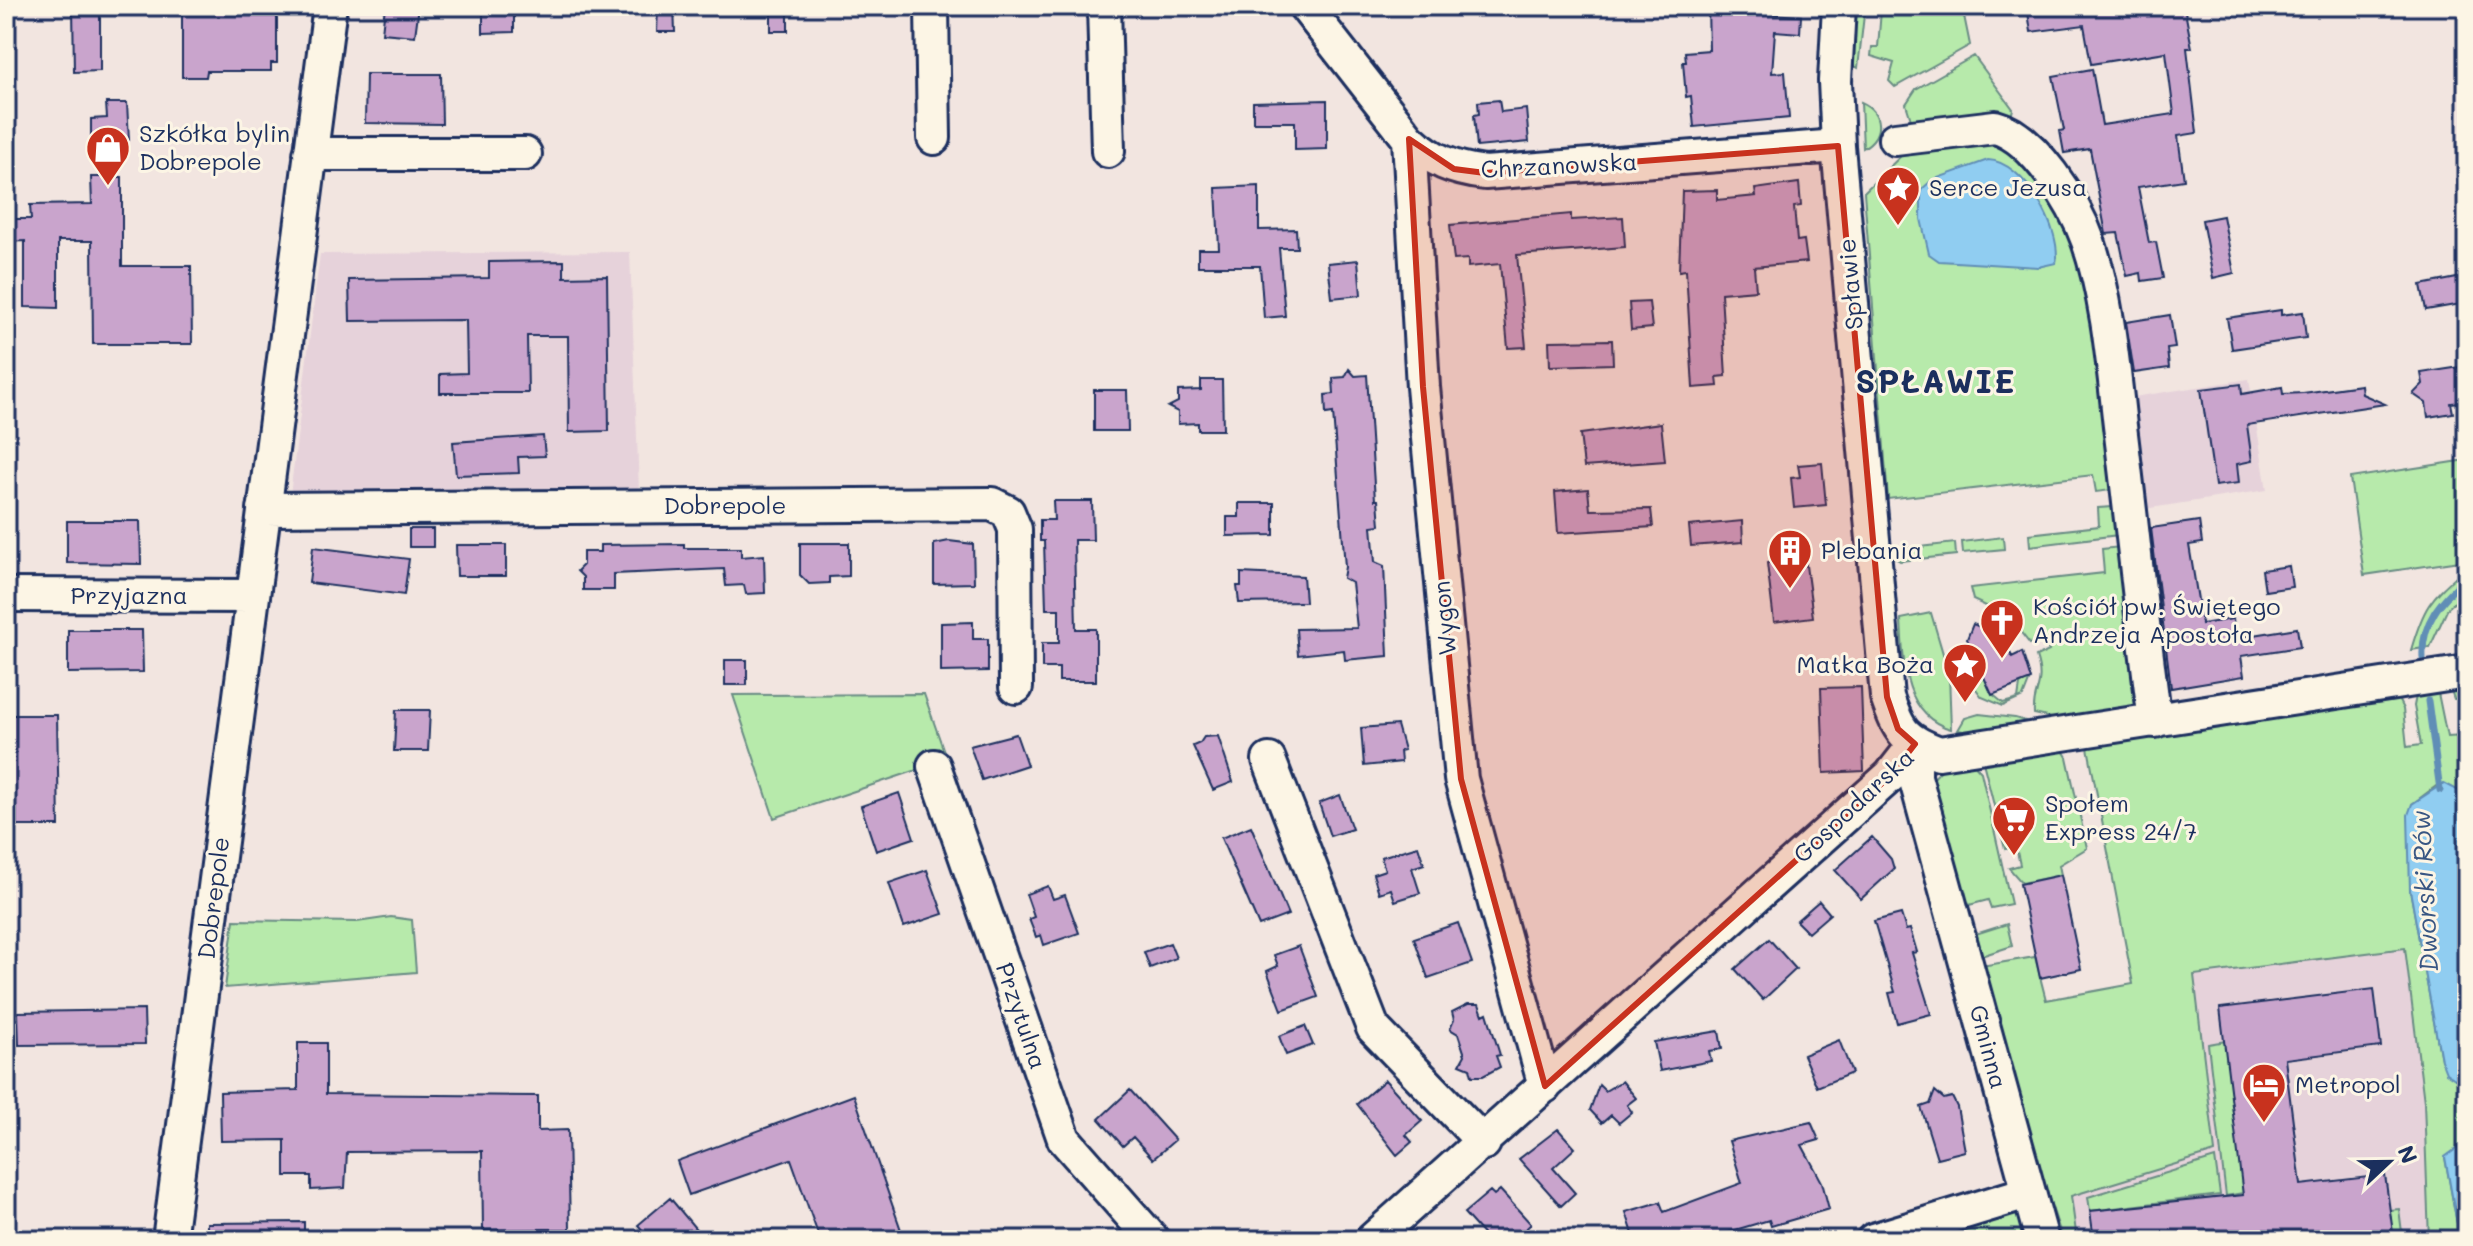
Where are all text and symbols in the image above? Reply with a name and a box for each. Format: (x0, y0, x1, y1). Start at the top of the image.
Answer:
place label: Szkółka bylin Dobrepole (139, 117, 290, 176)
shop icon: Szkółka bylin Dobrepole (84, 124, 132, 187)
street label: Chrzanowska (1480, 145, 1638, 184)
place icon: Serce Jezusa (1874, 164, 1922, 227)
place label: Serce Jezusa (1929, 171, 2087, 202)
street label: Spławie (1830, 237, 1869, 331)
district label: SPŁAWIE (1856, 359, 2016, 401)
street label: Dobrepole (664, 489, 786, 520)
building icon: Plebania (1766, 527, 1814, 590)
place label: Plebania (1821, 534, 1922, 565)
street label: Przyjazna (70, 579, 188, 610)
street label: Wygon (1425, 579, 1462, 657)
place label: Kościół pw. Świętego Andrzeja Apostoła (2033, 590, 2280, 649)
church icon: Kościół pw. Świętego Andrzeja Apostoła (1978, 597, 2026, 660)
place icon: Matka Boża (1941, 641, 1989, 704)
place label: Matka Boża (1797, 648, 1934, 679)
street label: Gospodarska (1786, 741, 1920, 869)
place label: Społem Express 24/7 (2045, 787, 2197, 846)
supermarket icon: Społem Express 24/7 (1990, 794, 2038, 857)
water label: Dworski Rów (2403, 810, 2445, 973)
street label: Dobrepole (190, 835, 235, 961)
street label: Przytulna (990, 958, 1055, 1073)
street label: Gminna (1963, 1001, 2016, 1092)
hotel icon: Metropol (2240, 1061, 2288, 1124)
place label: Metropol (2295, 1068, 2401, 1099)
north arrow (2349, 1122, 2429, 1202)
text: N (2391, 1141, 2425, 1167)

